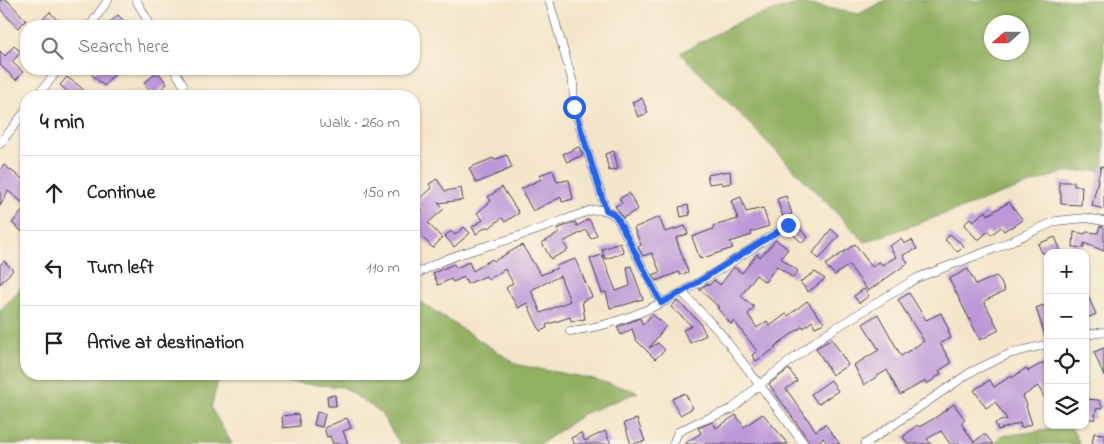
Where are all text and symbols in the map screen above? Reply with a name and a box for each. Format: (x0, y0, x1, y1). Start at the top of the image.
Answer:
north arrow (984, 15, 1029, 60)
search box (20, 20, 420, 75)
icon: search (38, 34, 66, 62)
text: Search here (78, 34, 169, 61)
route start (563, 96, 586, 119)
text: 4 min (40, 108, 84, 138)
text: Walk · 260 m (320, 111, 400, 135)
icon: ahead (40, 179, 68, 207)
text: Continue (87, 180, 155, 207)
text: 150 m (362, 181, 400, 205)
route end (777, 214, 800, 237)
map controls (1044, 249, 1089, 429)
button: + (1044, 249, 1089, 294)
icon: left (40, 254, 68, 282)
text: Turn left (87, 255, 154, 282)
text: 110 m (366, 256, 400, 280)
button: − (1044, 294, 1089, 339)
icon: arrive (40, 329, 68, 357)
text: Arrive at destination (87, 330, 244, 357)
button: locate (1044, 339, 1089, 384)
button: layers (1044, 384, 1089, 429)

